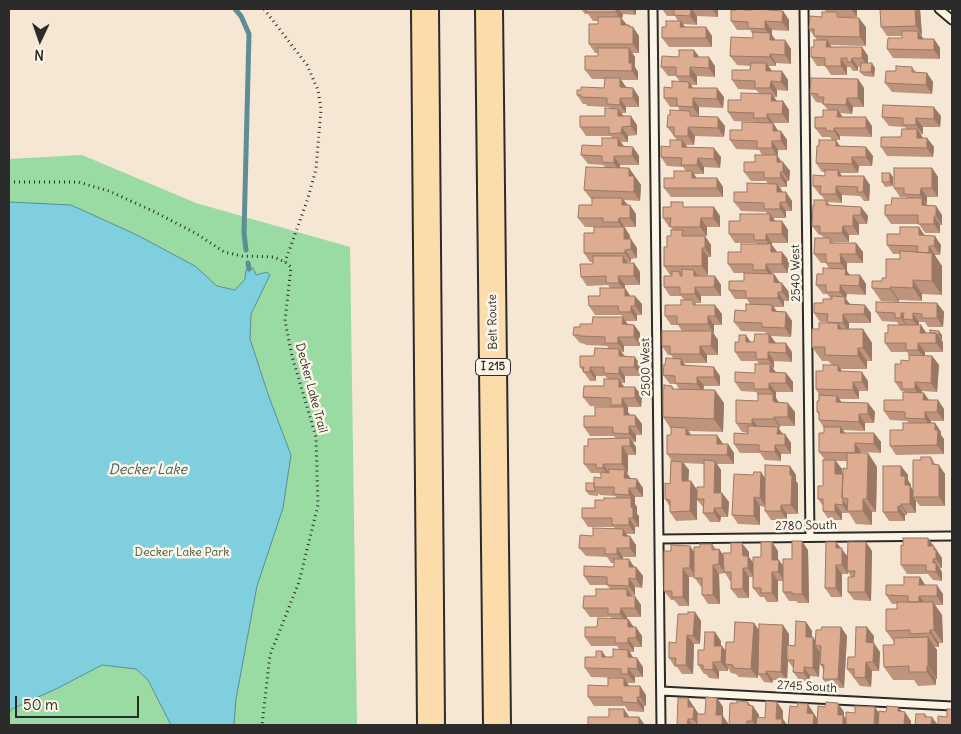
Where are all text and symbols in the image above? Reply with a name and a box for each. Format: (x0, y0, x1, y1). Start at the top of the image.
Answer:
north arrow (15, 15, 65, 65)
text: N (34, 46, 45, 64)
street label: 2540 West (788, 244, 804, 302)
street label: Belt Route (485, 294, 501, 350)
street label: 2500 West (638, 338, 654, 396)
street label: Decker Lake Trail (292, 341, 330, 435)
road number: I 215 (476, 358, 510, 376)
water label: Decker Lake (109, 462, 187, 478)
street label: 2780 South (775, 518, 837, 534)
park label: Decker Lake Park (135, 546, 229, 560)
street label: 2745 South (777, 678, 837, 696)
scale bar (18, 686, 141, 718)
text: 50 m (23, 695, 58, 714)

